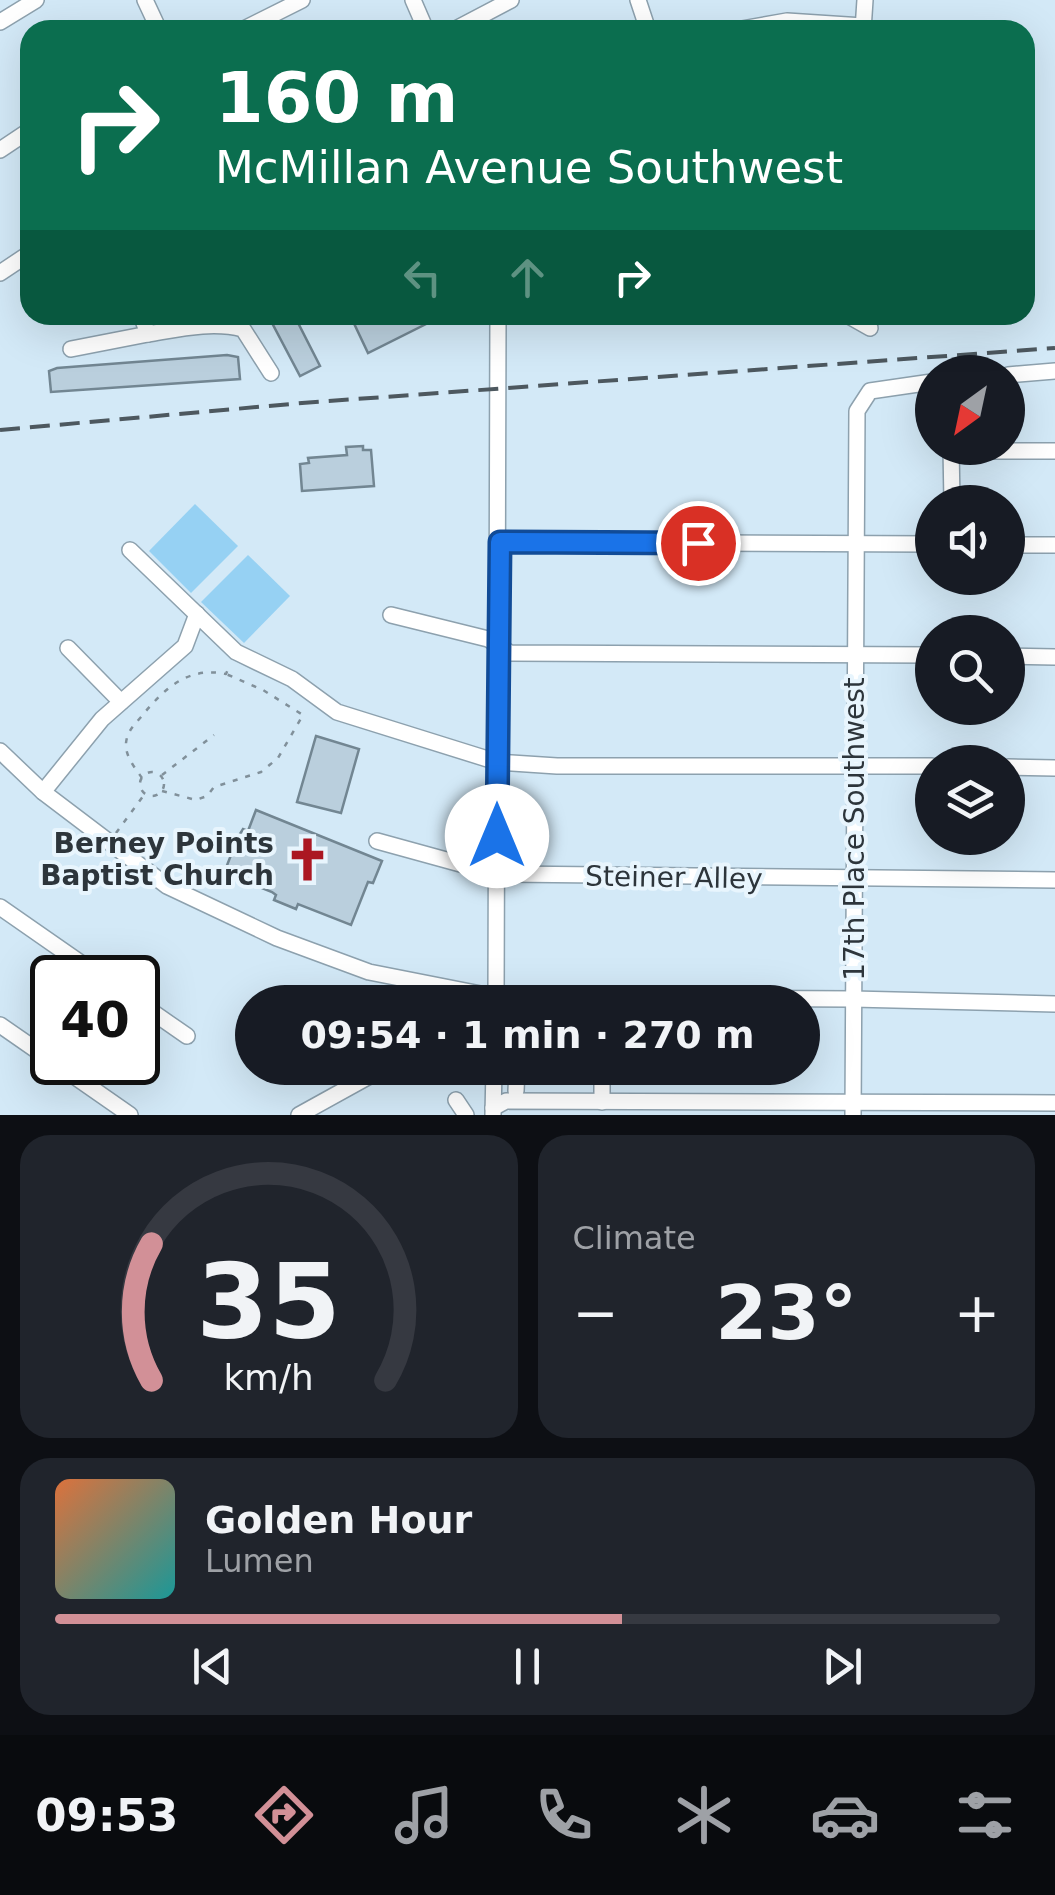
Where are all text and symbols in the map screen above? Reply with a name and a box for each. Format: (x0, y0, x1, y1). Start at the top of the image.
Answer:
text: 160 m (215, 57, 458, 139)
icon: right (50, 60, 180, 190)
text: McMillan Avenue Southwest (215, 141, 843, 194)
icon: left (395, 250, 450, 305)
icon: ahead (500, 250, 555, 305)
icon: right (605, 250, 660, 305)
north arrow (915, 355, 1025, 465)
map controls (915, 355, 1025, 855)
button: sound (915, 485, 1025, 595)
pin (656, 501, 741, 586)
icon: arrive (671, 516, 726, 571)
button: search (915, 615, 1025, 725)
street label: 17th Place Southwest (838, 677, 871, 981)
button: layers (915, 745, 1025, 855)
position arrow (445, 784, 549, 888)
place label: Berney Points Baptist Church (40, 827, 274, 892)
church icon: Berney Points Baptist Church (283, 835, 331, 883)
street label: Steiner Alley (585, 859, 763, 896)
speed limit sign: 40 (30, 955, 160, 1085)
text: 09:54 · 1 min · 270 m (300, 1013, 755, 1057)
text: Climate (573, 1219, 696, 1257)
text: 35 (196, 1241, 341, 1363)
text: 23° (715, 1269, 857, 1357)
text: − (573, 1281, 619, 1345)
text: + (954, 1281, 1000, 1345)
text: km/h (224, 1357, 314, 1398)
text: Golden Hour (205, 1498, 472, 1542)
text: Lumen (205, 1542, 314, 1580)
icon: previous (185, 1639, 240, 1694)
icon: pause (500, 1639, 555, 1694)
icon: next (815, 1639, 870, 1694)
icon: directions (249, 1780, 319, 1850)
icon: music (389, 1780, 459, 1850)
icon: phone (529, 1780, 599, 1850)
icon: climate (669, 1780, 739, 1850)
icon: car (810, 1780, 880, 1850)
icon: filters (950, 1780, 1020, 1850)
text: 09:53 (35, 1789, 178, 1842)

